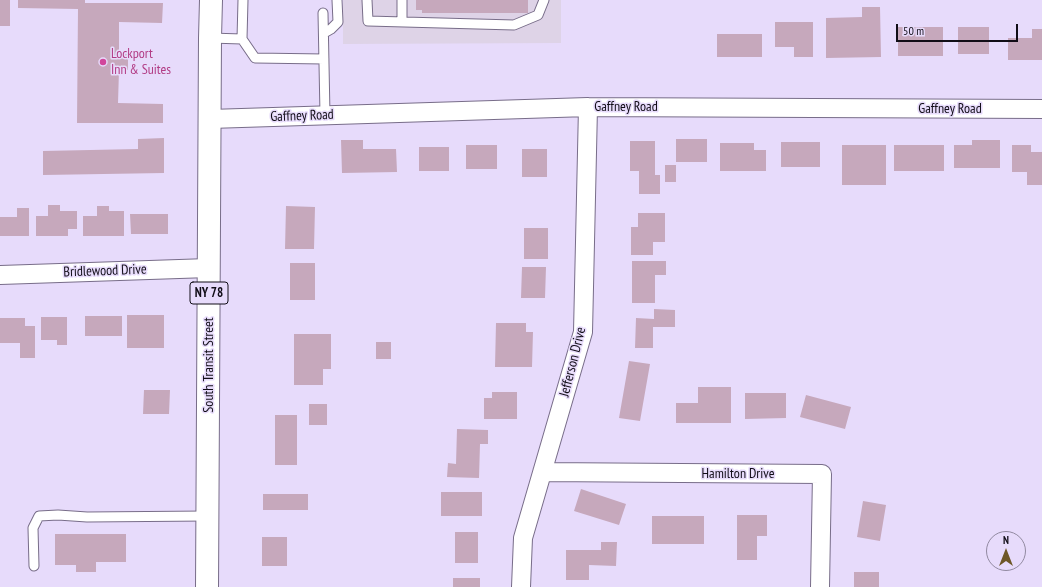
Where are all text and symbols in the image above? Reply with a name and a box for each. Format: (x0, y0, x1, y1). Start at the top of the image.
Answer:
scale bar (898, 16, 1020, 42)
text: 50 m (903, 23, 924, 38)
place label: Lockport Inn & Suites (111, 46, 171, 78)
marker: Lockport Inn & Suites (98, 57, 108, 67)
street label: Gaffney Road (594, 99, 658, 115)
street label: Gaffney Road (918, 101, 982, 117)
street label: Gaffney Road (270, 106, 334, 126)
street label: Bridlewood Drive (63, 261, 147, 281)
road number: NY 78 (190, 282, 228, 304)
street label: South Transit Street (201, 317, 217, 413)
street label: Jefferson Drive (556, 325, 590, 399)
street label: Hamilton Drive (702, 466, 774, 482)
north arrow (986, 531, 1026, 571)
text: N (1003, 533, 1009, 547)

